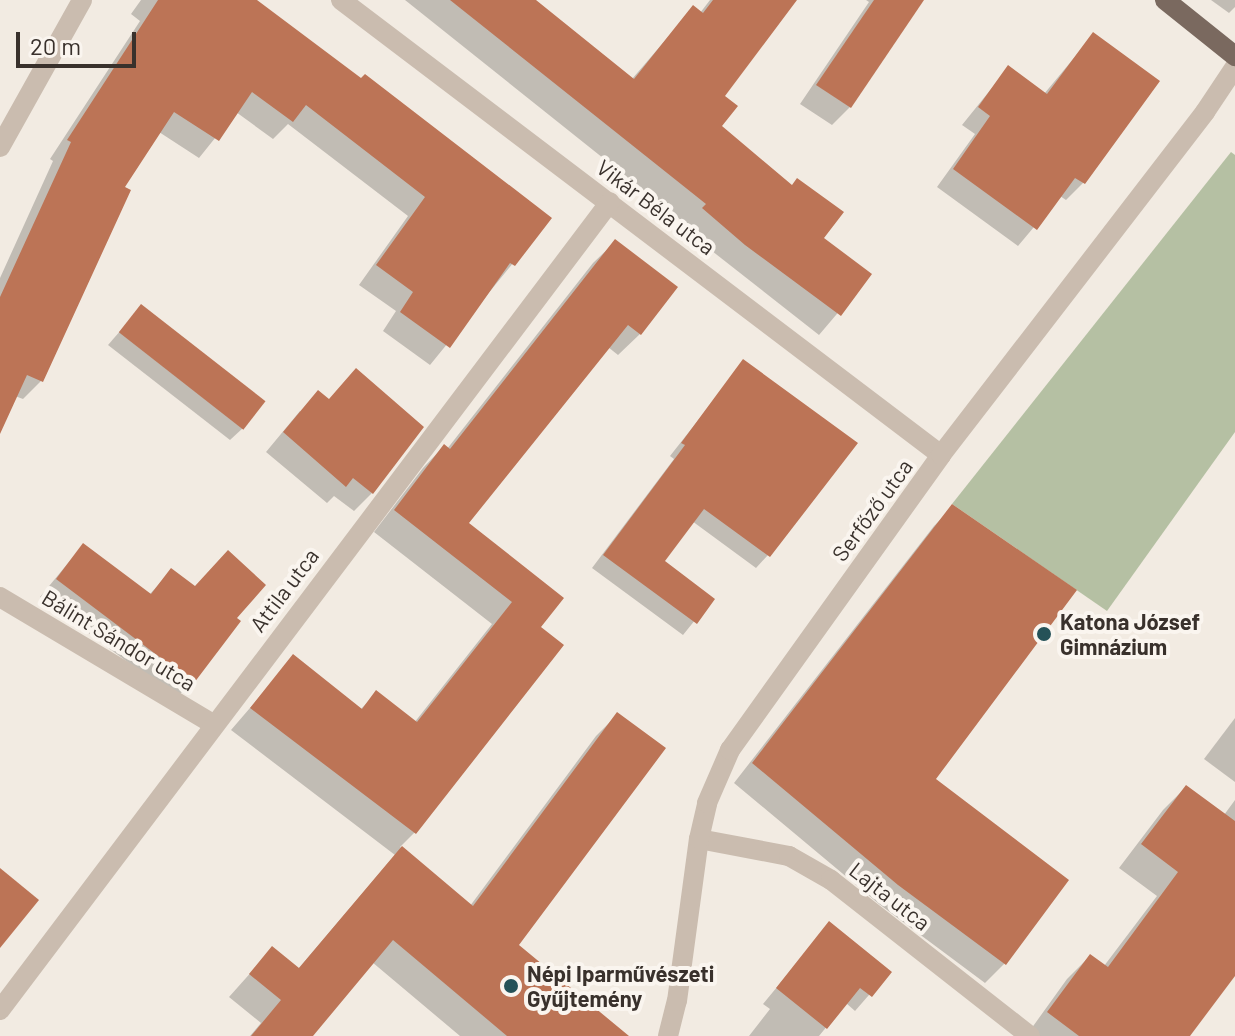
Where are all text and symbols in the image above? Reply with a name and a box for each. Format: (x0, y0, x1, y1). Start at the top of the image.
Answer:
scale bar (20, 16, 140, 66)
text: 20 m (30, 31, 81, 60)
street label: Vikár Béla utca (592, 154, 720, 260)
street label: Serfőző utca (826, 454, 918, 566)
street label: Attila utca (244, 543, 324, 637)
street label: Bálint Sándor utca (38, 584, 200, 696)
place label: Katona József Gimnázium (1060, 608, 1200, 660)
marker: Katona József Gimnázium (1035, 625, 1053, 643)
street label: Lajta utca (844, 856, 936, 936)
place label: Népi Iparművészeti Gyűjtemény (527, 960, 714, 1012)
marker: Népi Iparművészeti Gyűjtemény (502, 977, 520, 995)

